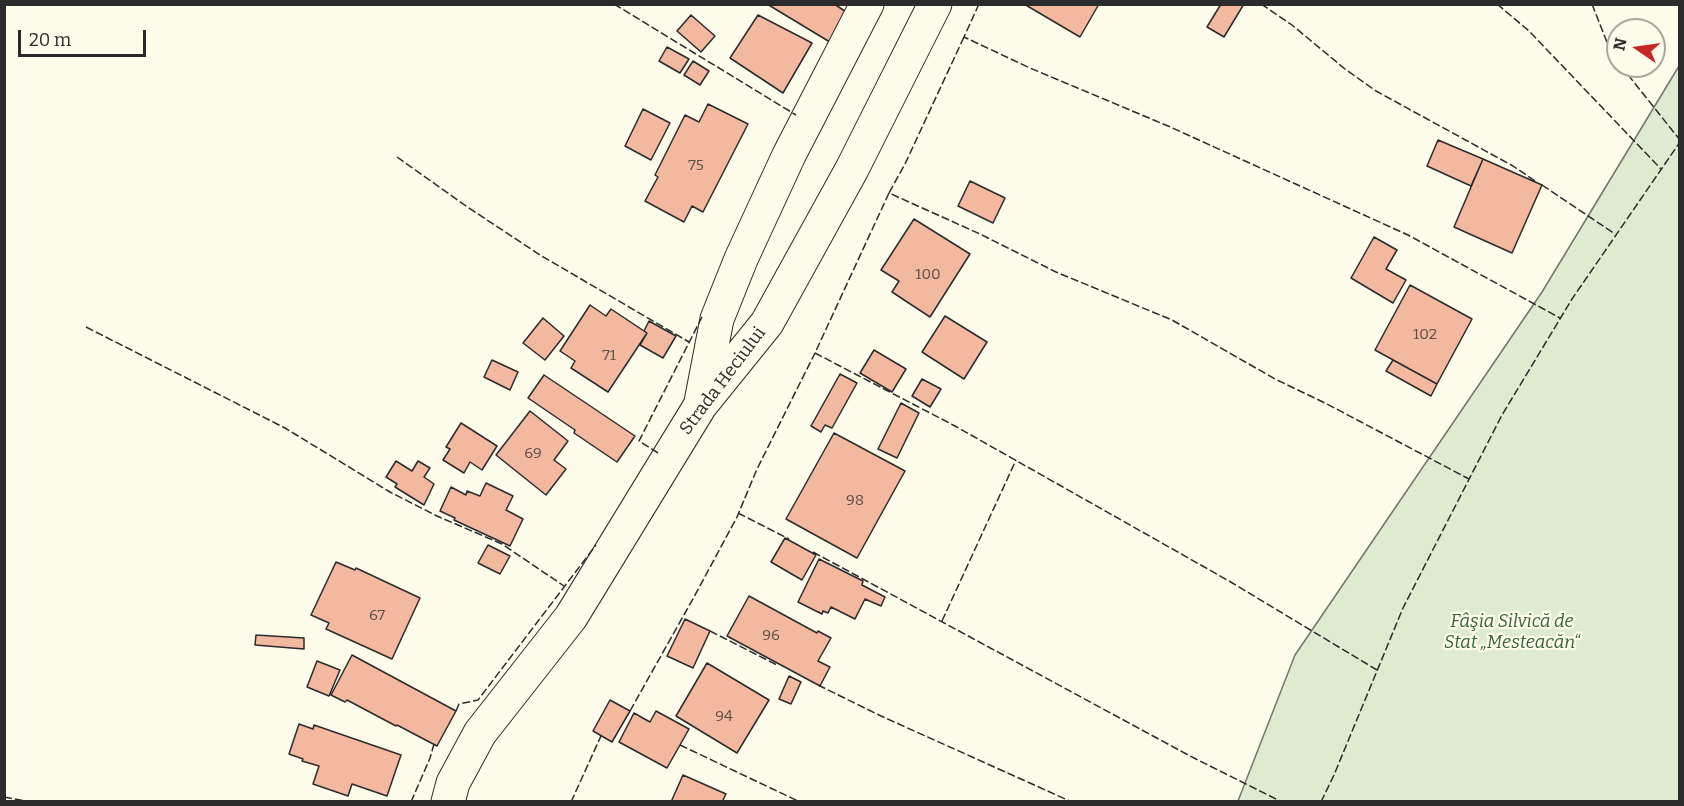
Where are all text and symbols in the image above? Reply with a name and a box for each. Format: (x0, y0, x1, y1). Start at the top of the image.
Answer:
scale bar (21, 18, 148, 56)
north arrow (1606, 18, 1666, 78)
text: 20 m (29, 29, 71, 51)
text: N (1609, 36, 1631, 52)
house number: 75 (688, 157, 704, 175)
house number: 100 (915, 266, 941, 284)
street label: Strada Heciului (675, 323, 771, 439)
house number: 102 (1413, 326, 1437, 344)
house number: 71 (602, 347, 616, 365)
house number: 69 (524, 445, 542, 463)
house number: 98 (846, 492, 864, 510)
house number: 67 (369, 607, 385, 625)
park label: Fâşia Silvică de Stat „Mesteacăn“ (1444, 611, 1580, 654)
house number: 96 (762, 627, 780, 645)
house number: 94 (715, 708, 733, 726)

